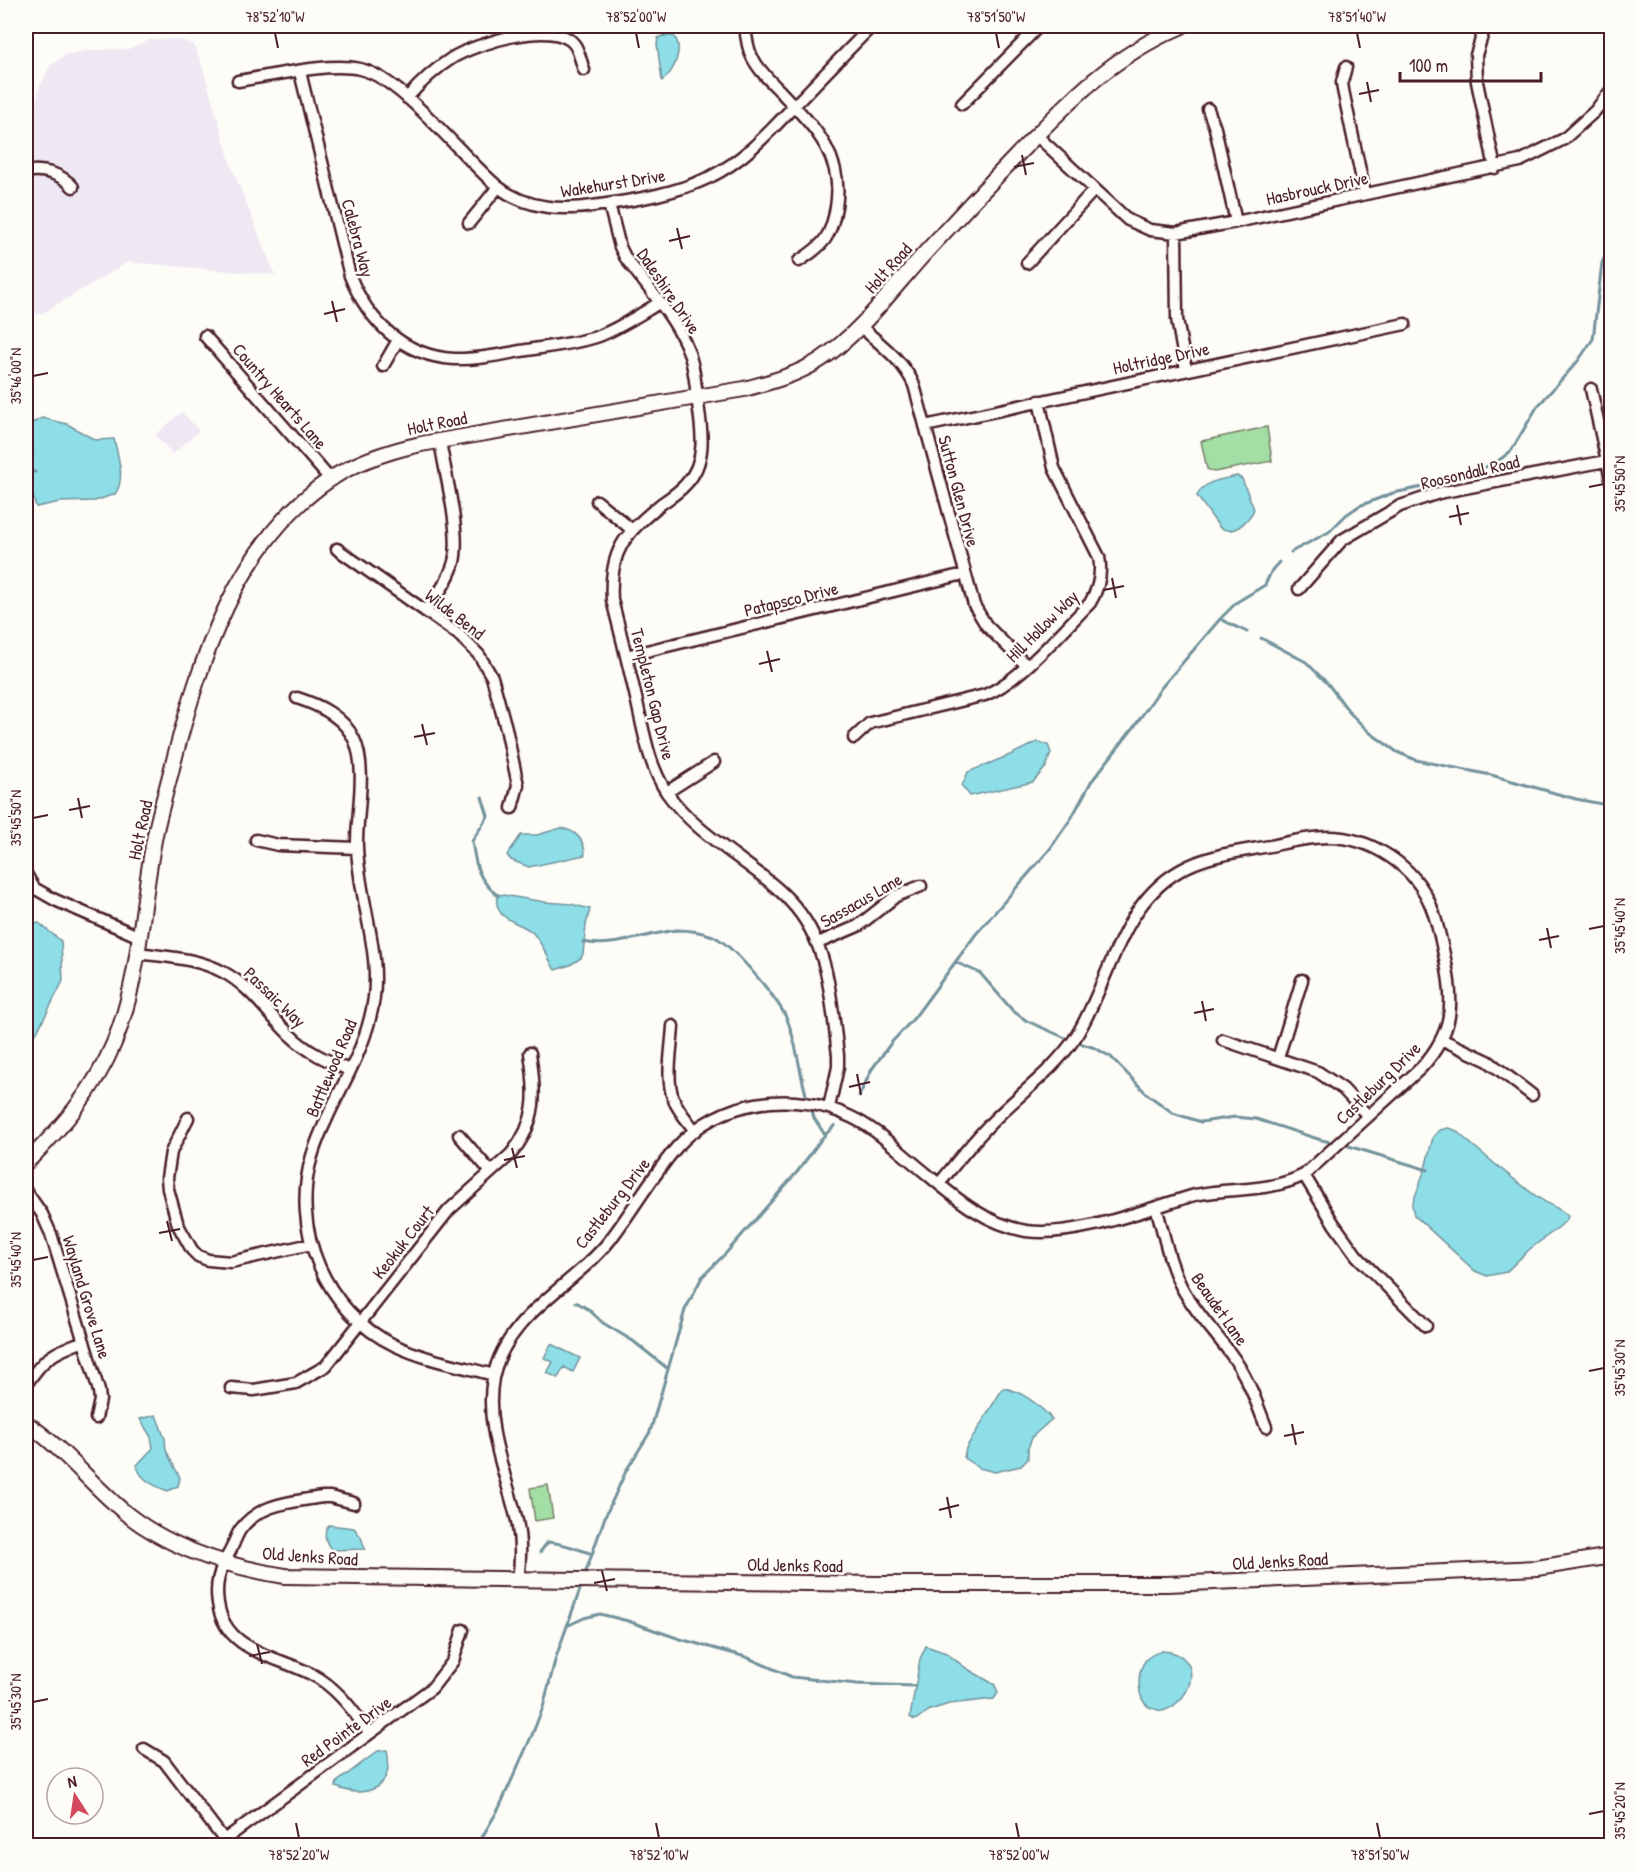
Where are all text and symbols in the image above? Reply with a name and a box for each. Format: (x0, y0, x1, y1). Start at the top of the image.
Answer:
text: 78°52'10"W (245, 6, 305, 27)
text: 78°52'00"W (606, 6, 667, 27)
text: 78°51'50"W (967, 6, 1026, 27)
text: 78°51'40"W (1328, 6, 1387, 27)
scale bar (1400, 45, 1541, 83)
text: 100 m (1409, 53, 1448, 78)
street label: Wakehurst Drive (559, 162, 667, 204)
street label: Hasbrouck Drive (1264, 165, 1370, 211)
street label: Calebra Way (336, 196, 381, 280)
street label: Holt Road (859, 237, 917, 299)
street label: Daleshire Drive (631, 243, 707, 339)
street label: Holtridge Drive (1111, 336, 1211, 380)
street label: Country Hearts Lane (227, 338, 333, 454)
text: 35°46'00"N (5, 348, 26, 404)
street label: Holt Road (405, 405, 469, 441)
street label: Sutton Glen Drive (932, 433, 986, 549)
street label: Roosondall Road (1418, 449, 1522, 495)
text: 35°45'50"N (1609, 456, 1630, 512)
street label: Patapsco Drive (741, 575, 841, 623)
street label: Wilde Bend (420, 583, 490, 645)
street label: Hill Hollow Way (1000, 584, 1084, 668)
street label: Templeton Gap Drive (625, 626, 681, 762)
text: 35°45'50"N (5, 790, 26, 846)
street label: Holt Road (122, 798, 158, 862)
street label: Sassacus Lane (816, 867, 906, 933)
text: 35°45'40"N (1609, 898, 1630, 954)
street label: Passaic Way (238, 961, 312, 1033)
street label: Battlewood Road (299, 1015, 363, 1121)
street label: Castleburg Drive (1330, 1036, 1426, 1130)
street label: Castleburg Drive (568, 1152, 656, 1254)
street label: Keokuk Court (366, 1199, 440, 1284)
text: 35°45'40"N (5, 1232, 26, 1288)
street label: Wayland Grove Lane (56, 1232, 118, 1362)
street label: Beaudet Lane (1186, 1267, 1254, 1351)
text: 35°45'30"N (1609, 1340, 1630, 1396)
street label: Old Jenks Road (261, 1540, 359, 1572)
street label: Old Jenks Road (1231, 1546, 1329, 1576)
street label: Old Jenks Road (747, 1552, 843, 1578)
text: 35°45'30"N (5, 1674, 26, 1730)
street label: Red Pointe Drive (296, 1690, 396, 1772)
north arrow (45, 1766, 105, 1826)
text: N (65, 1770, 79, 1793)
text: 35°45'20"N (1609, 1782, 1630, 1840)
text: 78°52'20"W (269, 1844, 330, 1865)
text: 78°52'10"W (629, 1844, 689, 1865)
text: 78°52'00"W (989, 1844, 1050, 1865)
text: 78°51'50"W (1351, 1844, 1410, 1865)

